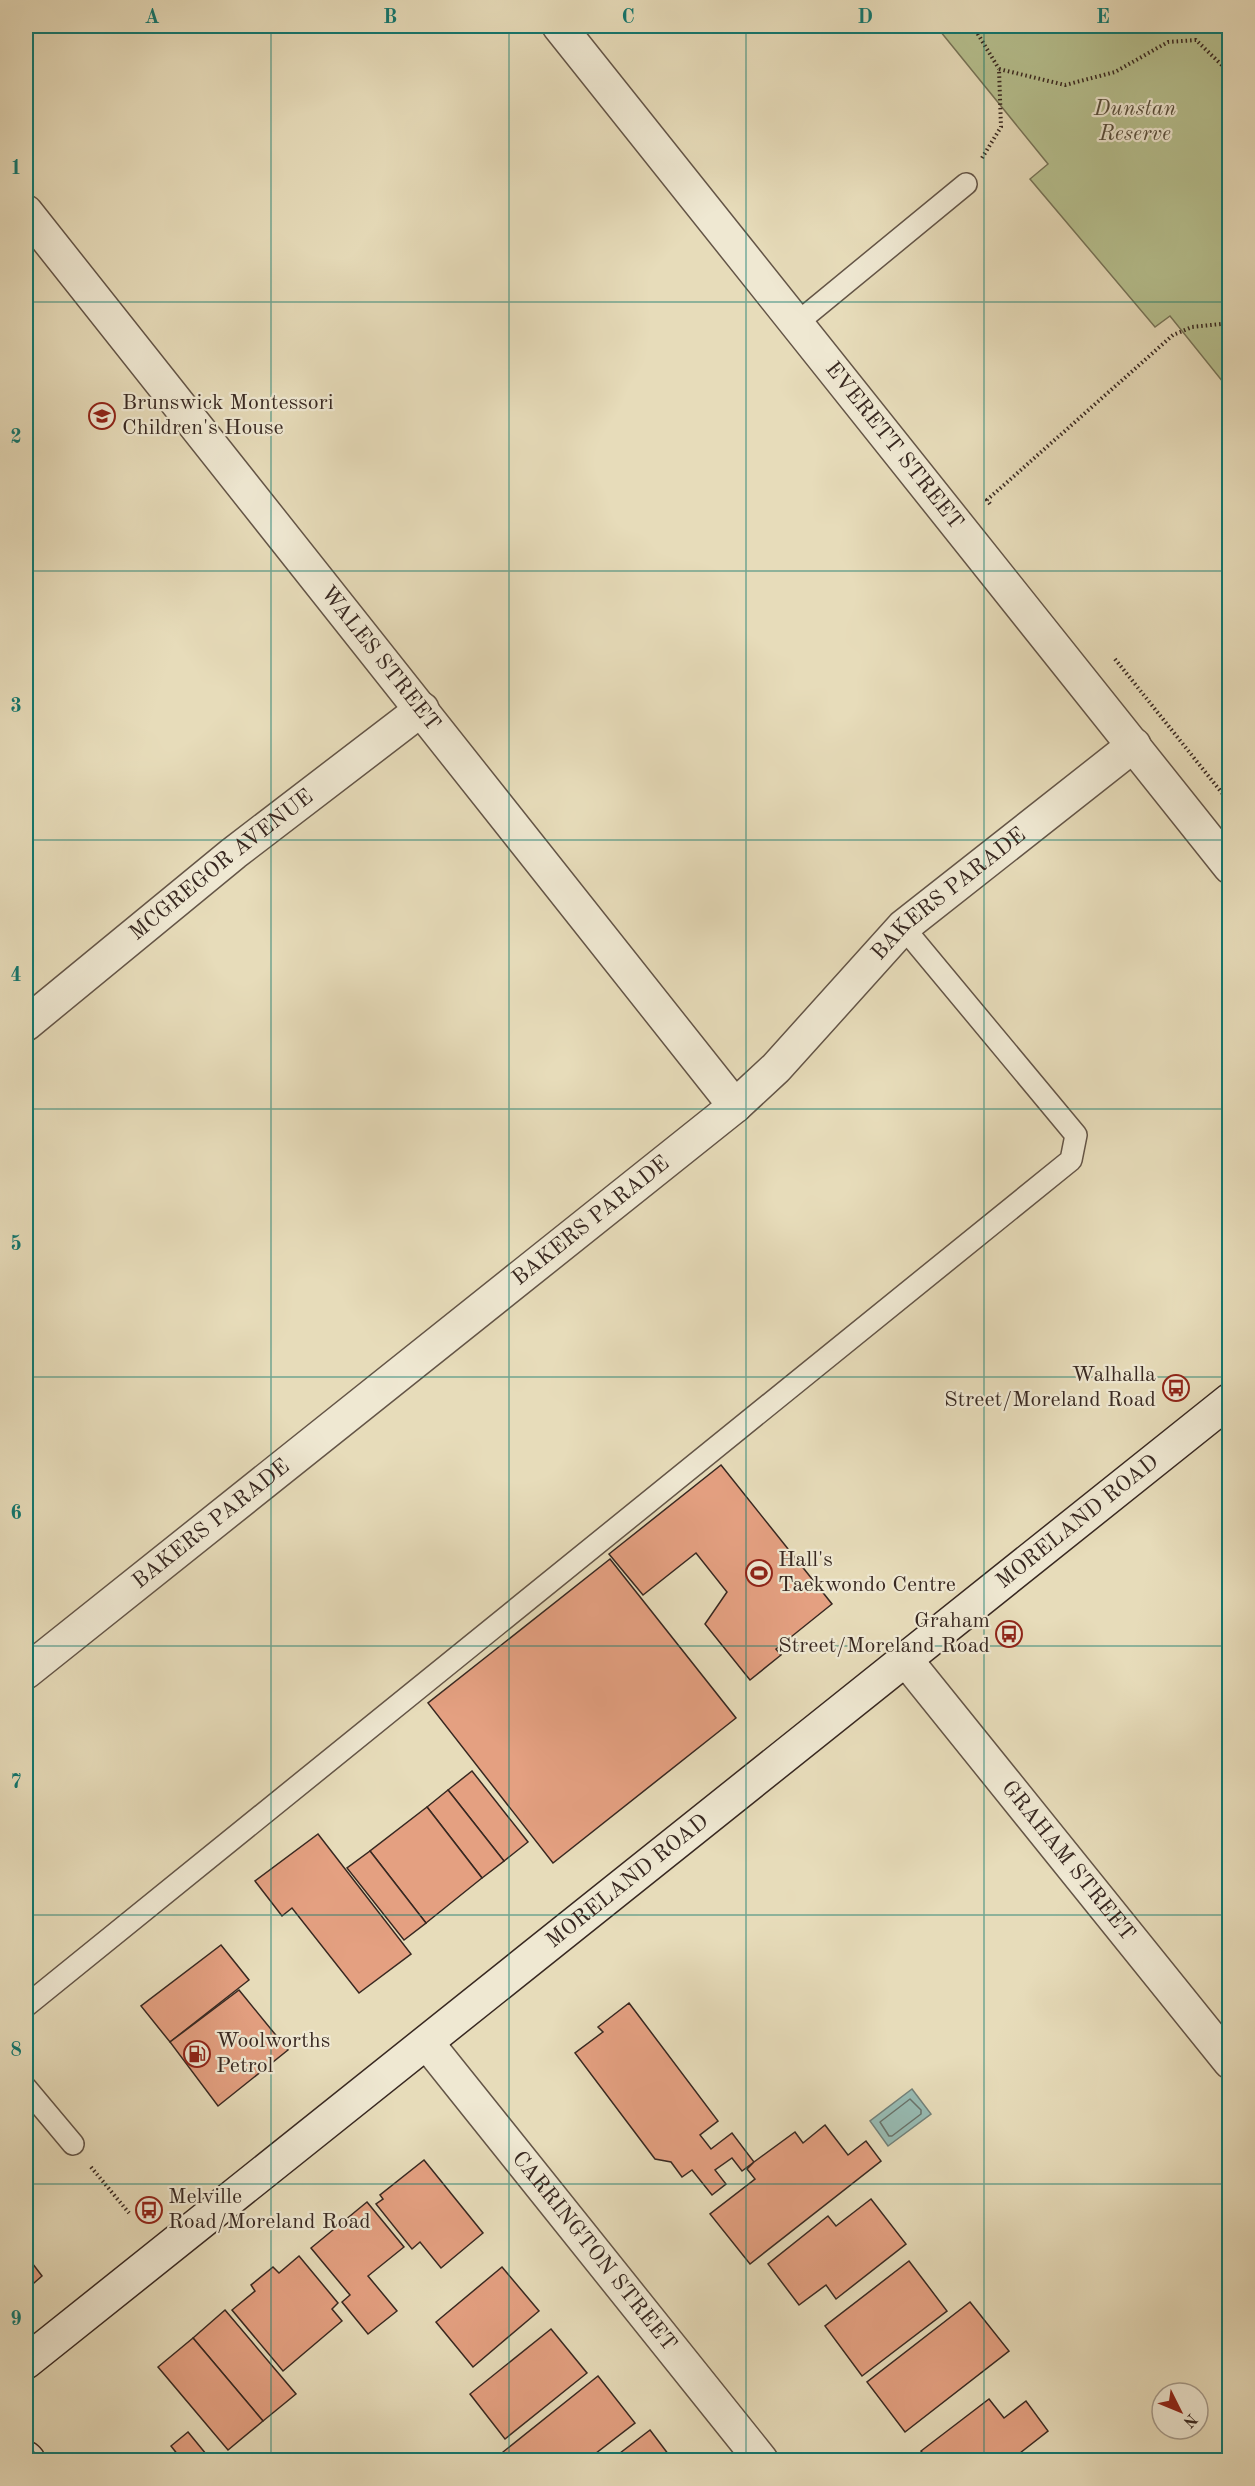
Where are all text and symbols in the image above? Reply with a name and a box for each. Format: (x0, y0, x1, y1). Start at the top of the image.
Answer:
text: A (144, 8, 160, 28)
text: B (383, 8, 397, 28)
text: C (621, 8, 635, 28)
text: D (857, 8, 873, 28)
text: E (1096, 8, 1110, 28)
park label: Dunstan Reserve (1093, 98, 1177, 145)
text: 1 (10, 159, 22, 179)
street label: EVERETT STREET (821, 358, 967, 534)
place label: Brunswick Montessori Children's House (122, 392, 334, 439)
school or university icon: Brunswick Montessori Children's House (87, 401, 117, 431)
text: 2 (10, 428, 22, 448)
street label: WALES STREET (316, 582, 444, 735)
text: 3 (10, 697, 22, 717)
street label: MCGREGOR AVENUE (126, 785, 317, 945)
street label: BAKERS PARADE (868, 824, 1030, 965)
text: 4 (10, 966, 22, 986)
street label: BAKERS PARADE (508, 1152, 674, 1290)
text: 5 (10, 1234, 22, 1255)
place label: Walhalla Street/Moreland Road (944, 1364, 1156, 1411)
bus stop icon: Walhalla Street/Moreland Road (1161, 1373, 1191, 1403)
street label: MORELAND ROAD (992, 1451, 1163, 1593)
street label: BAKERS PARADE (129, 1455, 294, 1593)
text: 6 (10, 1504, 22, 1524)
place label: Hall's Taekwondo Centre (778, 1549, 956, 1596)
sports icon: Hall's Taekwondo Centre (744, 1558, 774, 1588)
place label: Graham Street/Moreland Road (778, 1610, 990, 1657)
bus stop icon: Graham Street/Moreland Road (994, 1619, 1024, 1649)
text: 7 (10, 1773, 22, 1793)
street label: GRAHAM STREET (997, 1777, 1139, 1945)
street label: MORELAND ROAD (542, 1810, 713, 1953)
place label: Woolworths Petrol (216, 2030, 330, 2077)
fuel station icon: Woolworths Petrol (182, 2039, 212, 2069)
text: 8 (10, 2041, 22, 2061)
street label: CARRINGTON STREET (508, 2147, 680, 2355)
place label: Melville Road/Moreland Road (168, 2186, 371, 2233)
bus stop icon: Melville Road/Moreland Road (134, 2195, 164, 2225)
text: 9 (10, 2310, 22, 2330)
north arrow (1150, 2381, 1210, 2441)
text: N (1179, 2410, 1200, 2430)

